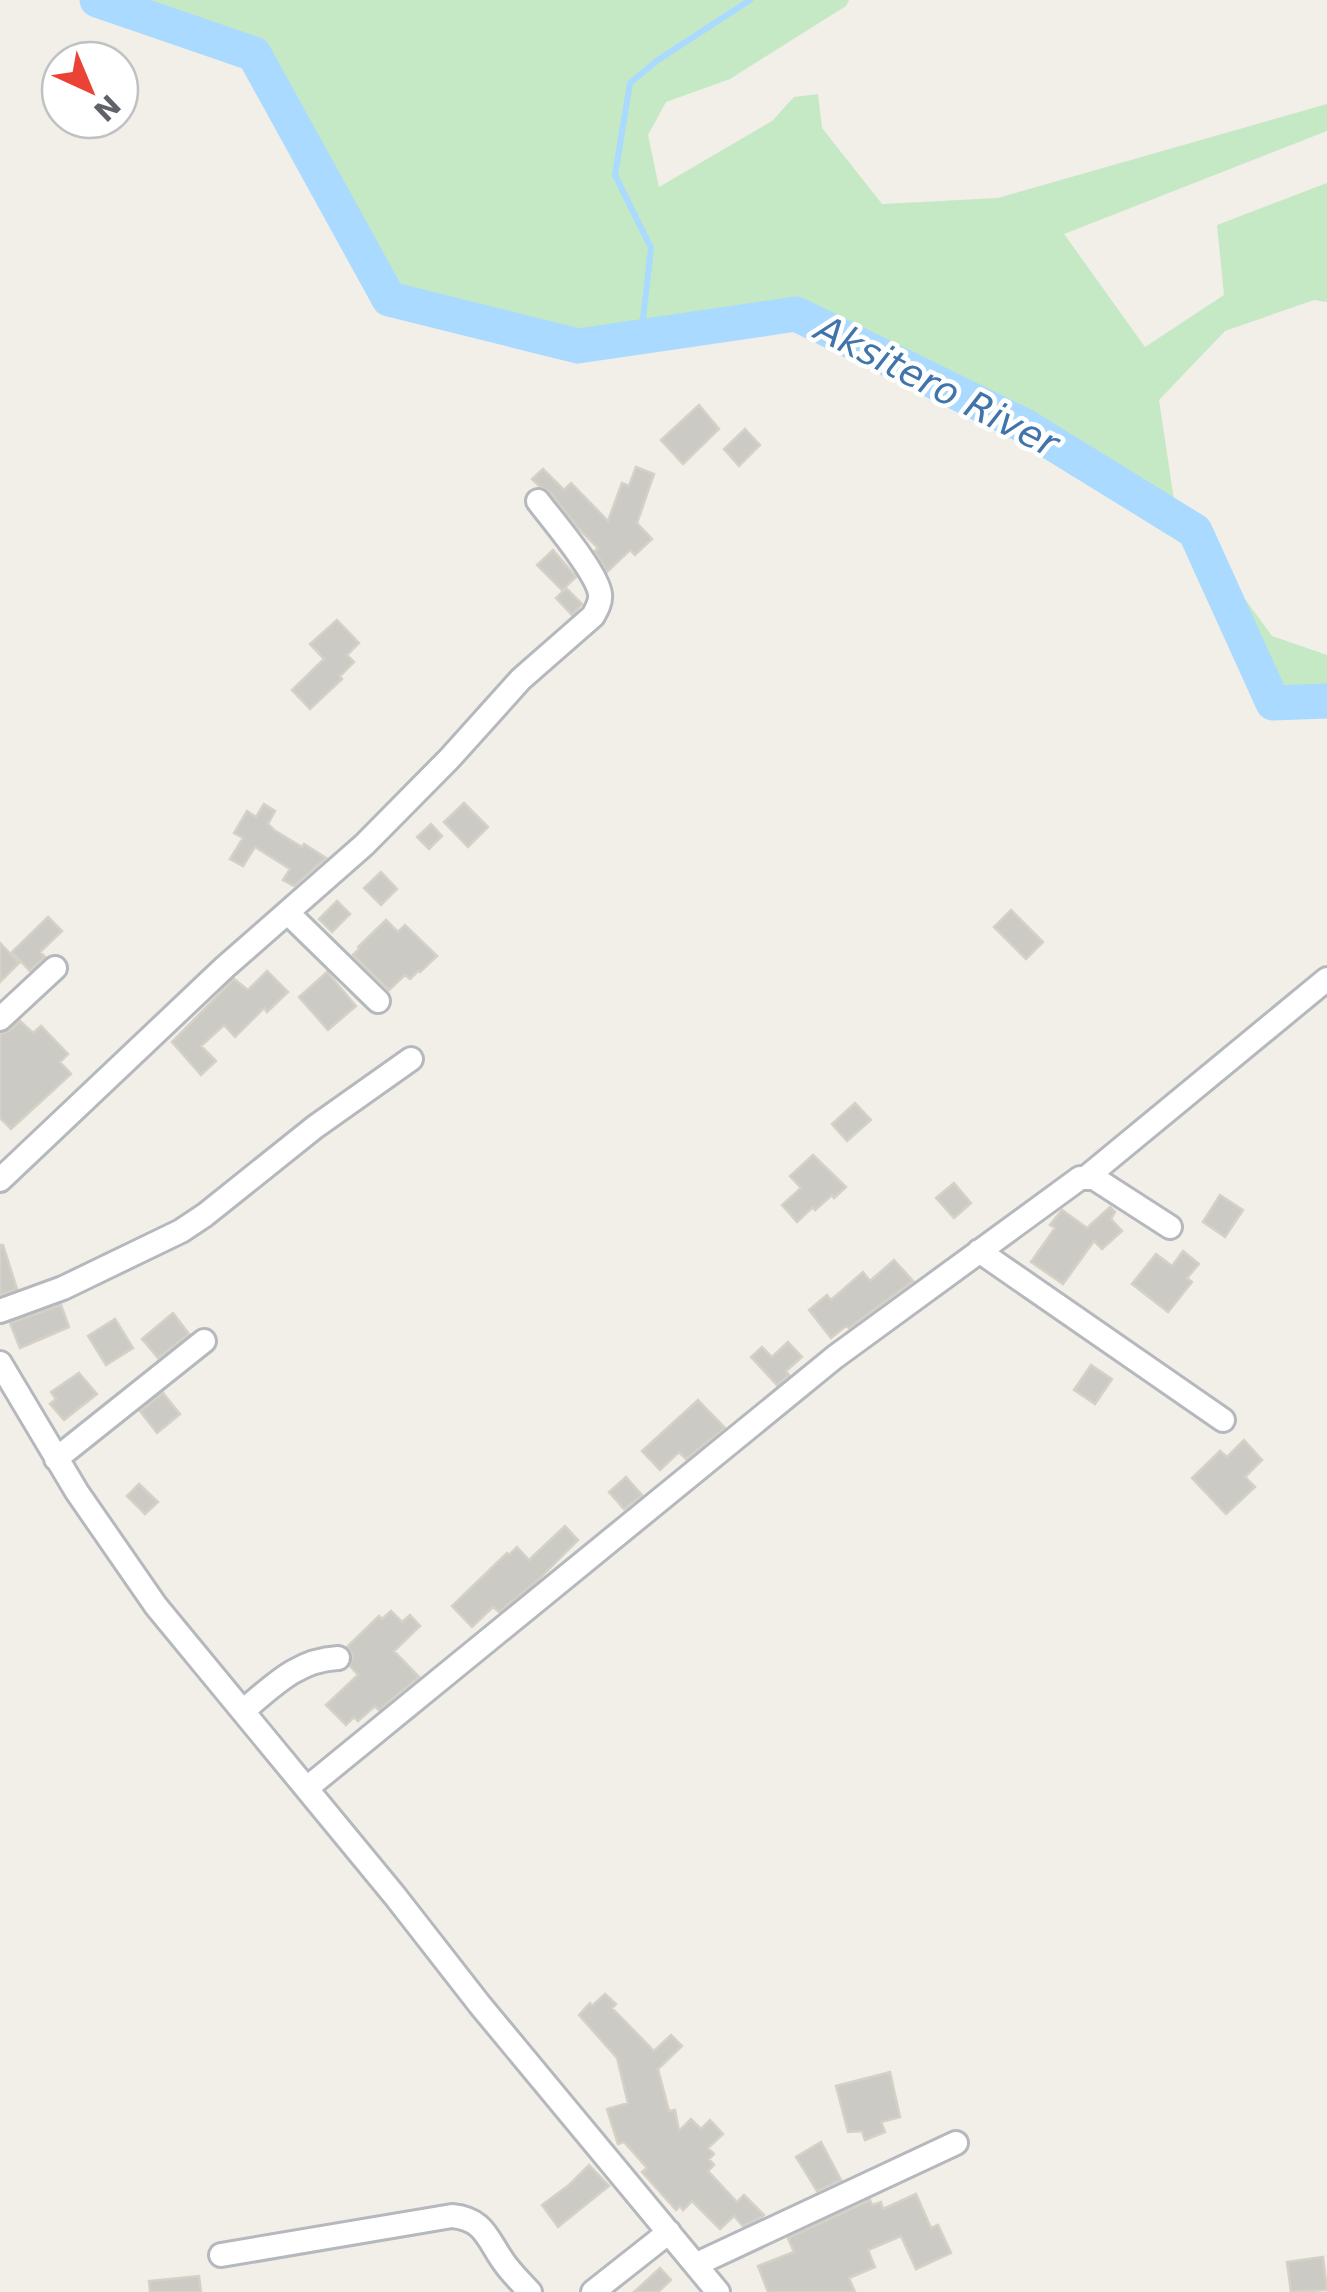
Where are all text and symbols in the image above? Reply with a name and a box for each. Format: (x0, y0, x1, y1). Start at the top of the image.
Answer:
north arrow (40, 40, 140, 140)
text: N (87, 88, 127, 128)
water label: Aksitero River (806, 305, 1068, 467)

